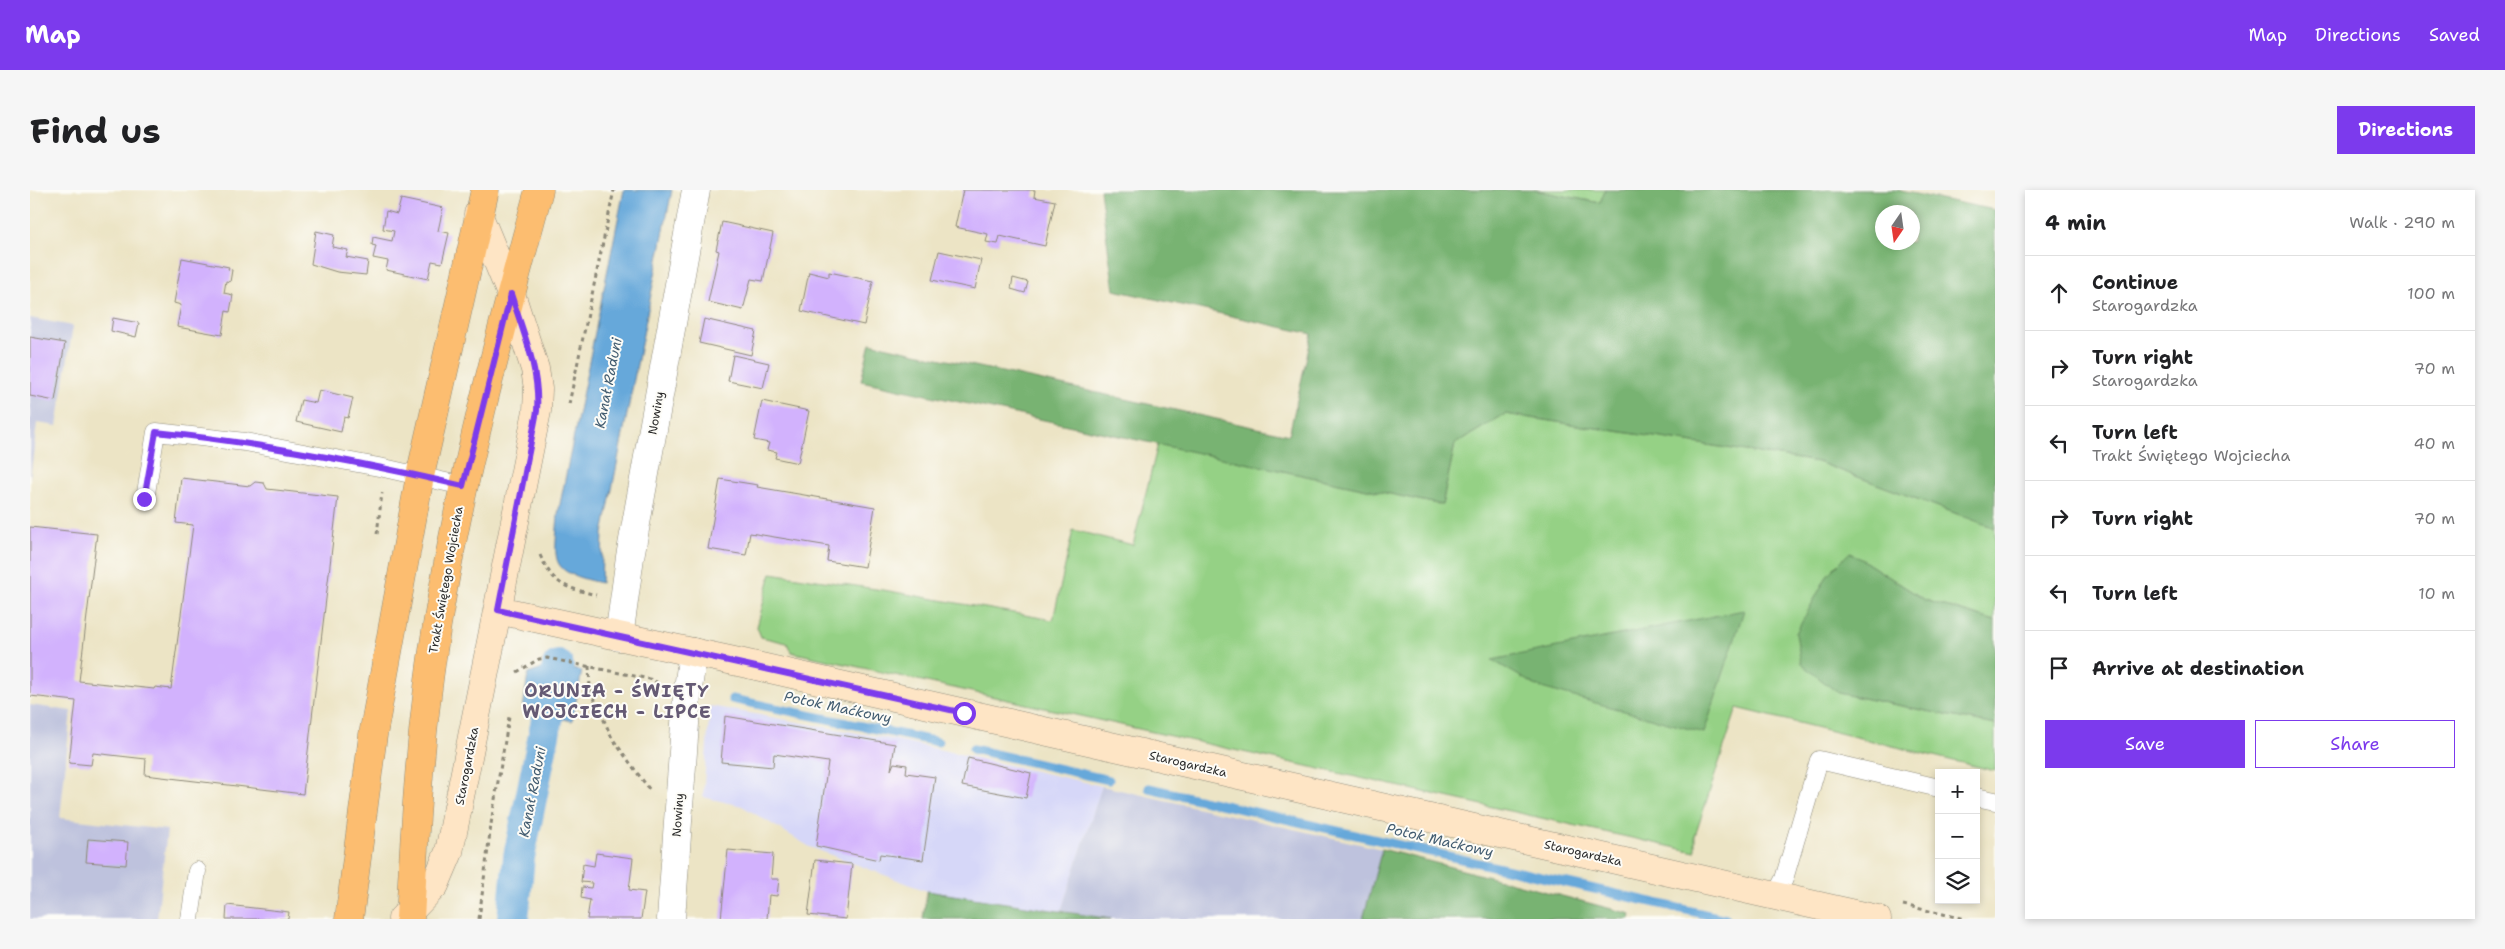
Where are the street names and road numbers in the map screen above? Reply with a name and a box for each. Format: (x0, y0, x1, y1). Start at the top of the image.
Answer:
street label: Nowiny (644, 390, 668, 436)
street label: Trakt Świętego Wojciecha (425, 505, 467, 655)
street label: Starogardzka (452, 725, 483, 806)
street label: Starogardzka (1148, 747, 1229, 781)
street label: Nowiny (668, 792, 688, 837)
street label: Starogardzka (1543, 836, 1624, 870)

